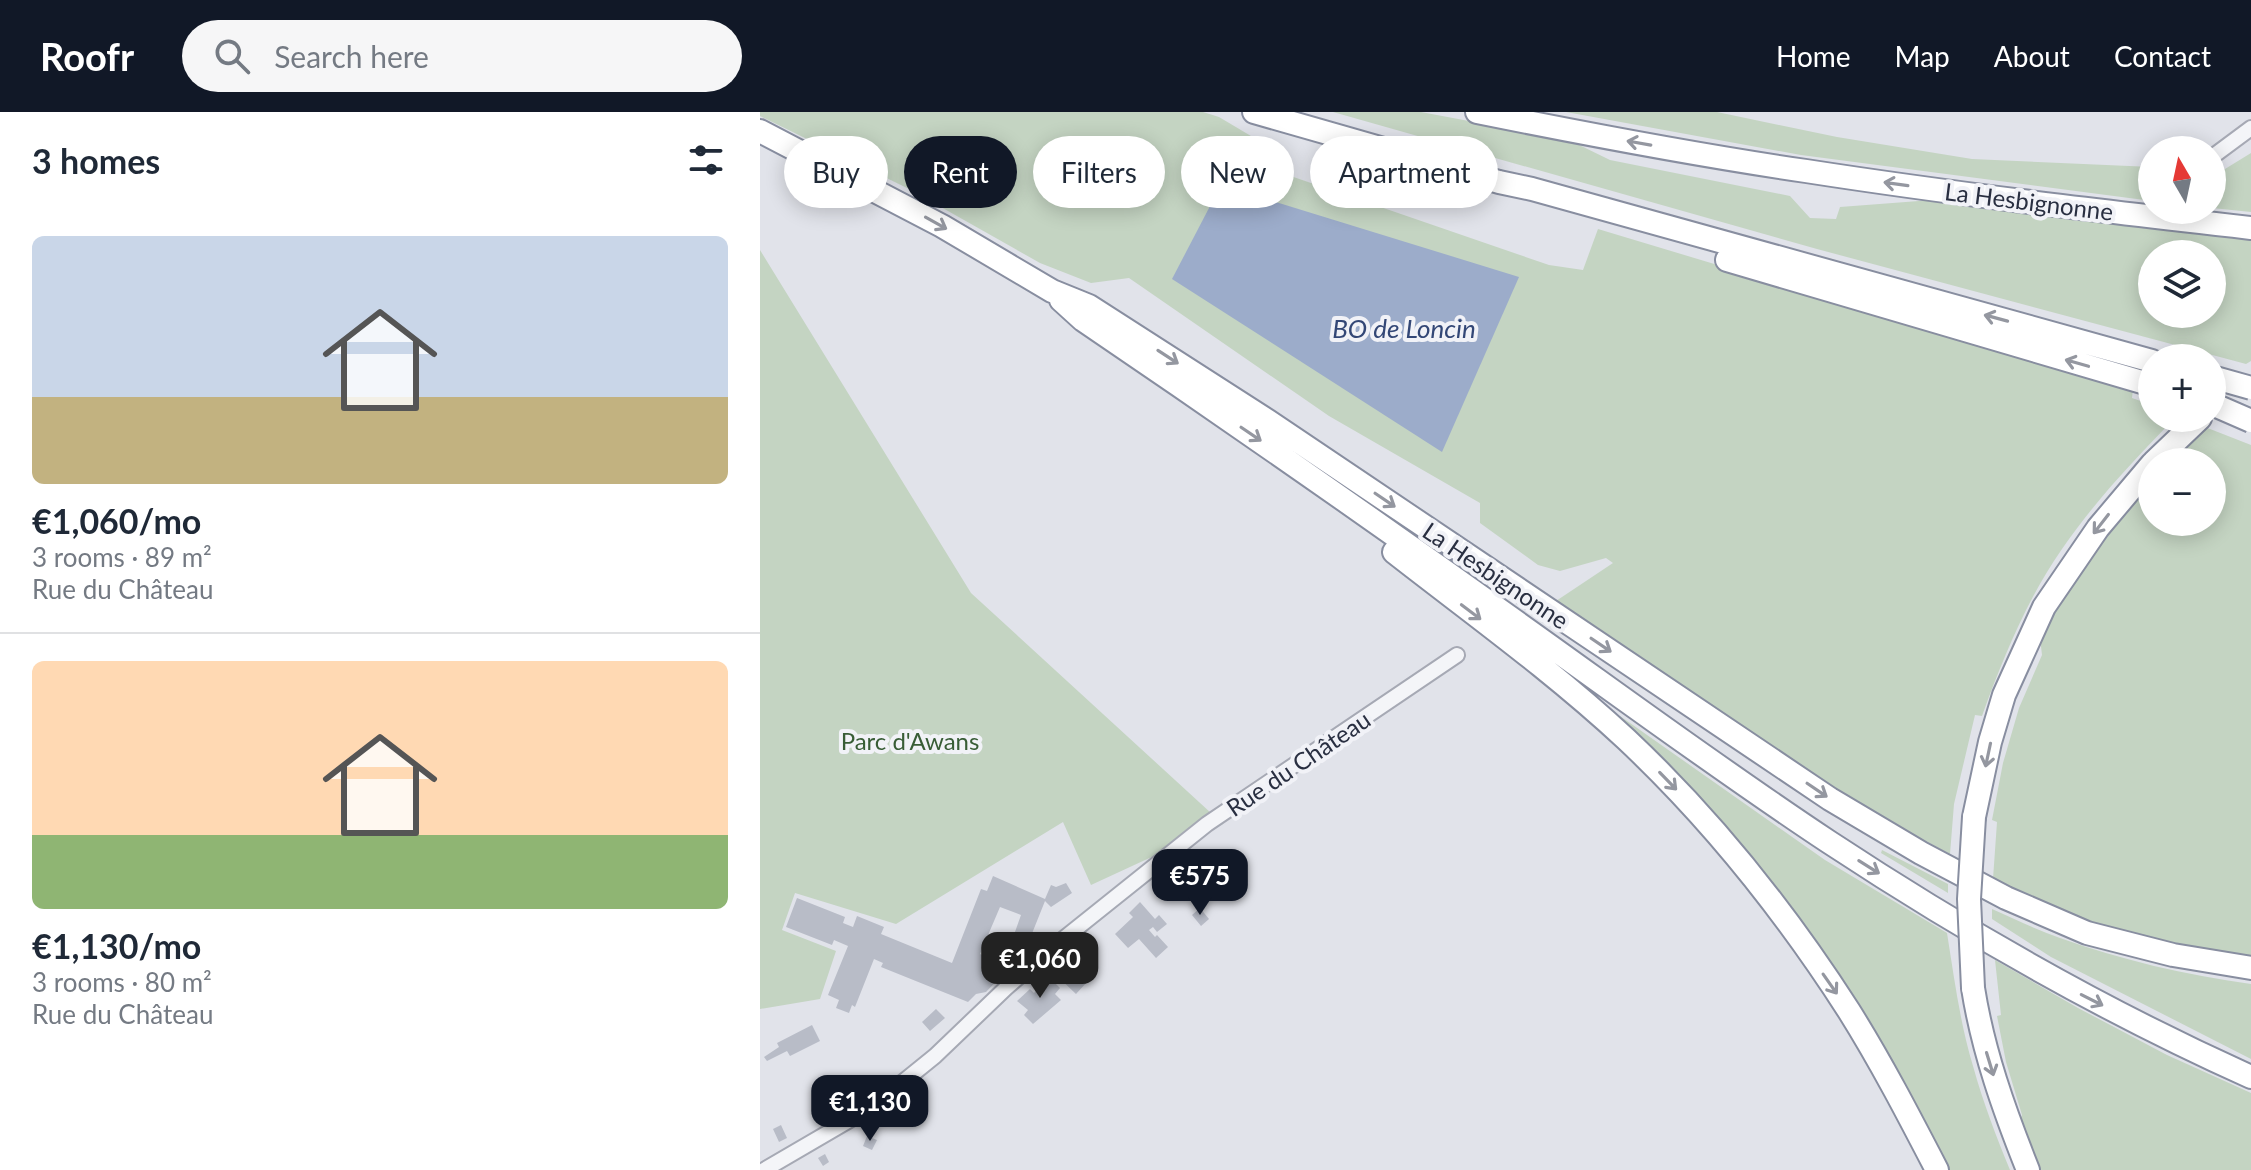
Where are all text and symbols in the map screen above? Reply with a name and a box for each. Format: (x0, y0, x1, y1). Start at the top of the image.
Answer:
search box (182, 20, 742, 92)
text: Roofr (40, 33, 134, 79)
icon: search (210, 34, 254, 78)
text: Search here (274, 38, 429, 74)
text: Home (1776, 39, 1851, 73)
text: Map (1895, 39, 1950, 73)
text: About (1994, 39, 2070, 73)
text: Contact (2114, 39, 2211, 73)
one-way arrow (1627, 134, 1652, 149)
chip: Buy (784, 136, 888, 208)
chip: Rent (904, 136, 1017, 208)
chip: Filters (1033, 136, 1165, 208)
chip: New (1181, 136, 1294, 208)
chip: Apartment (1310, 136, 1498, 208)
north arrow (2138, 136, 2226, 224)
map controls (2138, 136, 2226, 536)
icon: filters (684, 138, 728, 182)
text: 3 homes (32, 140, 160, 181)
one-way arrow (1884, 176, 1909, 191)
street label: La Hesbignonne (1943, 176, 2115, 226)
one-way arrow (924, 216, 948, 232)
button: layers (2138, 240, 2226, 328)
icon: home (308, 288, 452, 432)
one-way arrow (1983, 310, 2009, 325)
water label: BO de Loncin (1332, 312, 1476, 344)
button: + (2138, 344, 2226, 432)
one-way arrow (1156, 349, 1179, 365)
one-way arrow (2065, 355, 2091, 370)
one-way arrow (1239, 426, 1262, 442)
button: − (2138, 448, 2226, 536)
one-way arrow (1373, 492, 1395, 508)
text: €1,060/mo (32, 500, 201, 541)
one-way arrow (2093, 513, 2110, 534)
street label: La Hesbignonne (1418, 516, 1574, 634)
text: 3 rooms · 89 m² (32, 541, 212, 573)
text: Rue du Château (32, 573, 213, 605)
one-way arrow (1460, 603, 1481, 620)
one-way arrow (1589, 637, 1611, 653)
street label: Rue du Château (1220, 704, 1376, 822)
icon: home (308, 713, 452, 857)
park label: Parc d'Awans (841, 726, 979, 755)
one-way arrow (1980, 742, 1995, 767)
one-way arrow (1658, 771, 1677, 791)
one-way arrow (1805, 781, 1827, 798)
pin: €575 (1153, 849, 1247, 917)
text: €575 (1170, 859, 1230, 891)
one-way arrow (1857, 860, 1880, 876)
text: €1,130/mo (32, 925, 201, 966)
pin: €1,060 (975, 932, 1105, 1000)
text: €1,060 (999, 942, 1081, 974)
text: 3 rooms · 80 m² (32, 966, 212, 998)
one-way arrow (1822, 972, 1838, 994)
one-way arrow (2080, 992, 2104, 1008)
text: Rue du Château (32, 998, 213, 1030)
one-way arrow (1983, 1050, 1998, 1076)
pin: €1,130 (805, 1075, 935, 1143)
text: €1,130 (829, 1085, 911, 1117)

